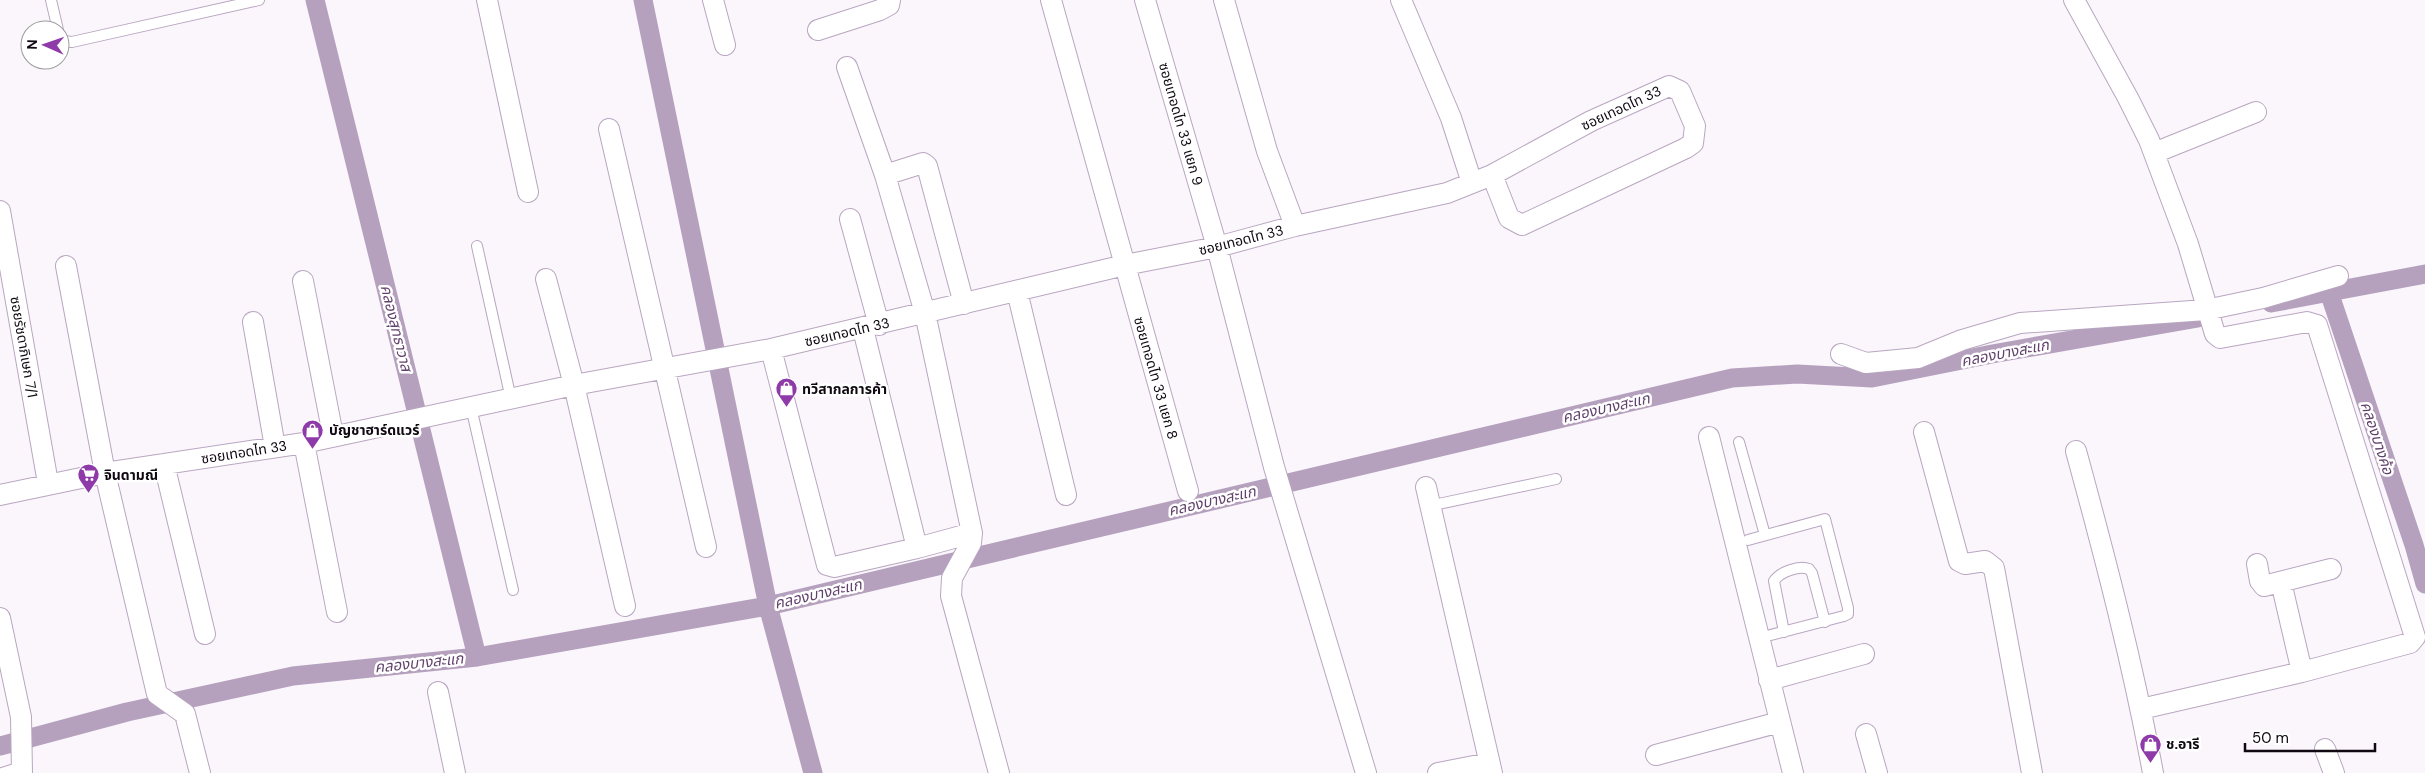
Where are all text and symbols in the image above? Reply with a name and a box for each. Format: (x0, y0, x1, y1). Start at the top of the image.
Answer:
north arrow (20, 20, 70, 70)
text: N (23, 39, 41, 50)
street label: ซอยเทอดไท 33 แยก 9 (1155, 60, 1207, 188)
street label: ซอยเทอดไท 33 (1578, 82, 1664, 134)
street label: ซอยเทอดไท 33 (1197, 221, 1285, 259)
water label: คลองสุทธาวาส (376, 283, 417, 376)
street label: ซอยรัชดาภิเษก 7/1 (6, 295, 42, 399)
street label: ซอยเทอดไท 33 (803, 313, 891, 351)
street label: ซอยเทอดไท 33 แยก 8 (1130, 315, 1182, 441)
water label: คลองบางสะแก (1959, 335, 2051, 371)
shop icon: ทวีสากลการค้า (774, 377, 798, 408)
place label: ทวีสากลการค้า (802, 380, 887, 398)
water label: คลองบางสะแก (1560, 388, 1652, 428)
water label: คลองบางค้อ (2356, 399, 2399, 478)
shop icon: บัญชาฮาร์ดแวร์ (301, 418, 325, 449)
place label: บัญชาฮาร์ดแวร์ (329, 421, 420, 439)
street label: ซอยเทอดไท 33 (200, 436, 288, 468)
supermarket icon: จินดามณี (76, 463, 100, 494)
place label: จินดามณี (104, 466, 158, 484)
water label: คลองบางสะแก (1166, 481, 1258, 521)
water label: คลองบางสะแก (772, 574, 864, 614)
water label: คลองบางสะแก (374, 648, 465, 678)
scale bar (2245, 720, 2375, 752)
text: 50 m (2252, 728, 2289, 748)
shop icon: ช.อารี (2138, 732, 2162, 763)
place label: ช.อารี (2166, 735, 2200, 753)

